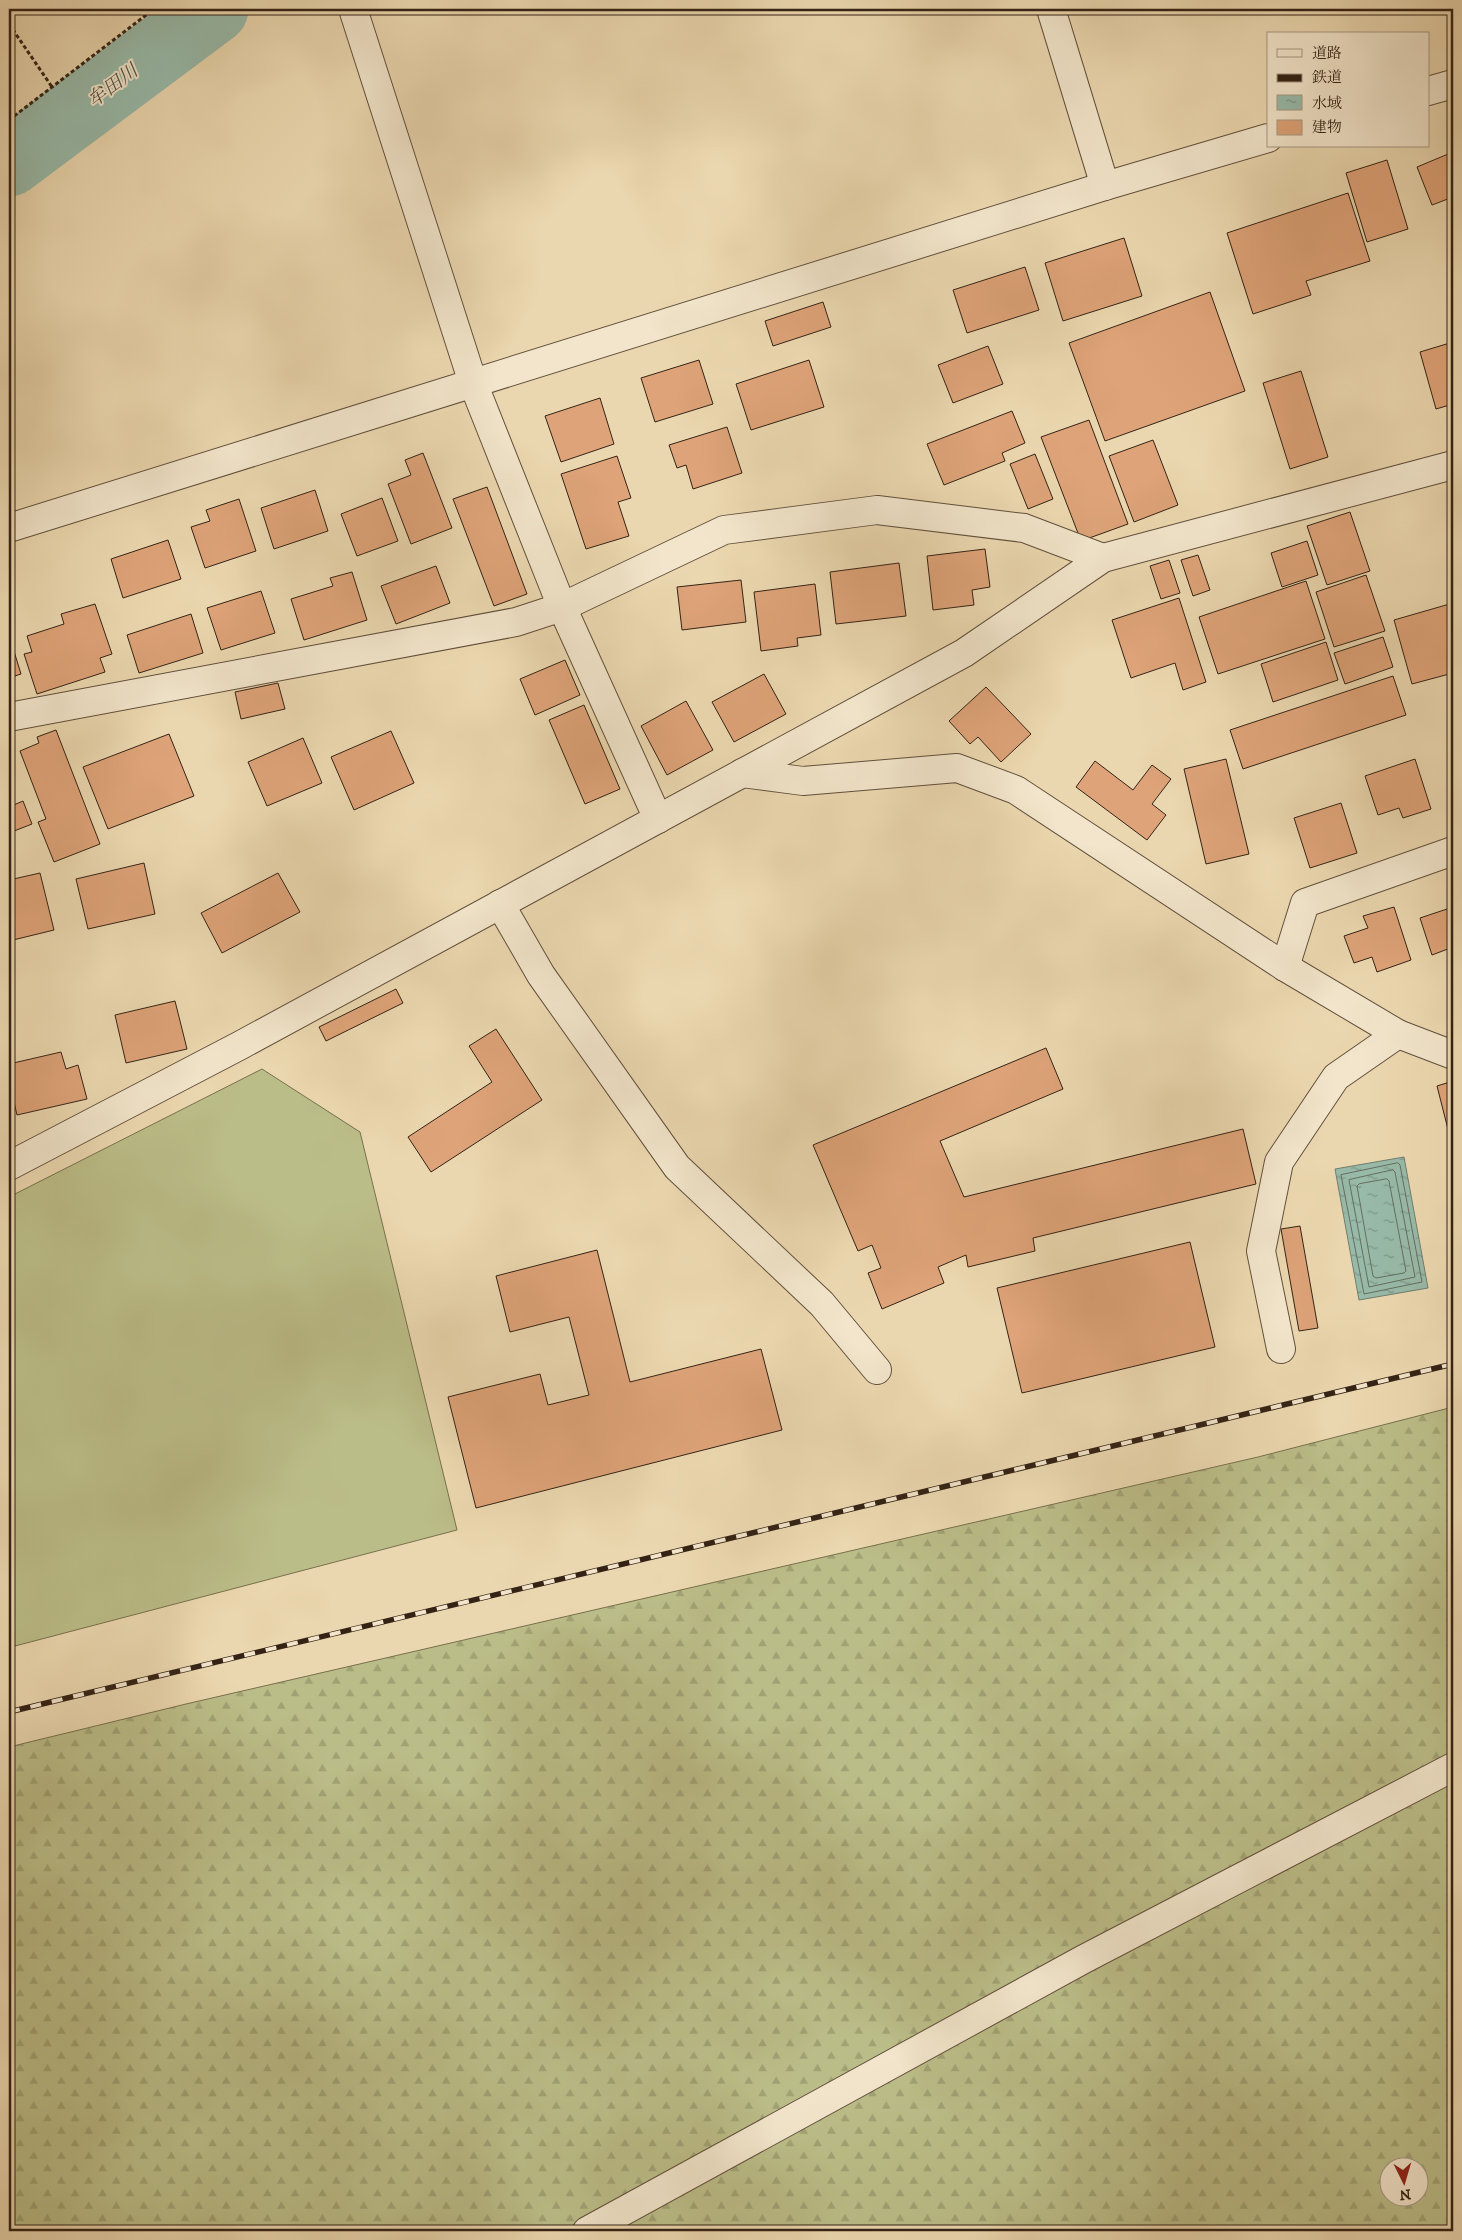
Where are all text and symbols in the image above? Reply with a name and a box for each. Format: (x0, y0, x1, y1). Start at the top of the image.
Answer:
legend (1267, 32, 1430, 148)
text: 道路 (1312, 44, 1342, 63)
water label: 牟田川 (83, 59, 144, 113)
text: 鉄道 (1312, 68, 1342, 87)
text: 水域 (1312, 94, 1342, 113)
text: 建物 (1312, 118, 1342, 137)
north arrow (1380, 2158, 1430, 2208)
text: N (1398, 2184, 1412, 2203)

